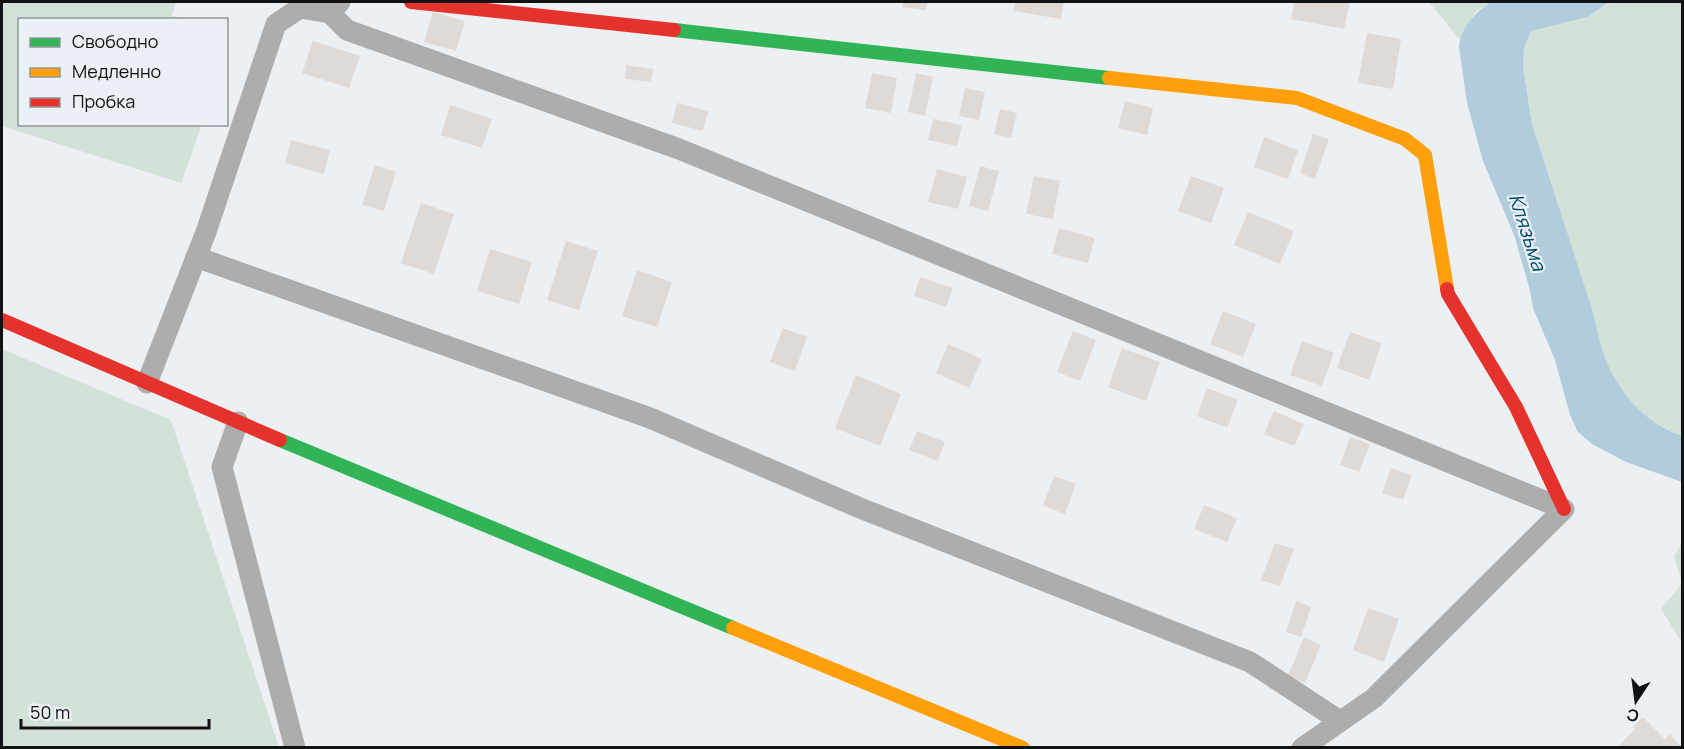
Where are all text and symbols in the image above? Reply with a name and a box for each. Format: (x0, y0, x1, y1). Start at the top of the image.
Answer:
legend (18, 18, 228, 126)
text: Свободно (72, 29, 158, 53)
text: Медленно (72, 59, 161, 83)
text: Пробка (72, 89, 135, 113)
water label: Клязьма (1503, 190, 1553, 275)
north arrow (1606, 671, 1666, 731)
scale bar (21, 692, 208, 730)
text: 50 m (30, 700, 70, 724)
text: С (1624, 704, 1641, 728)

